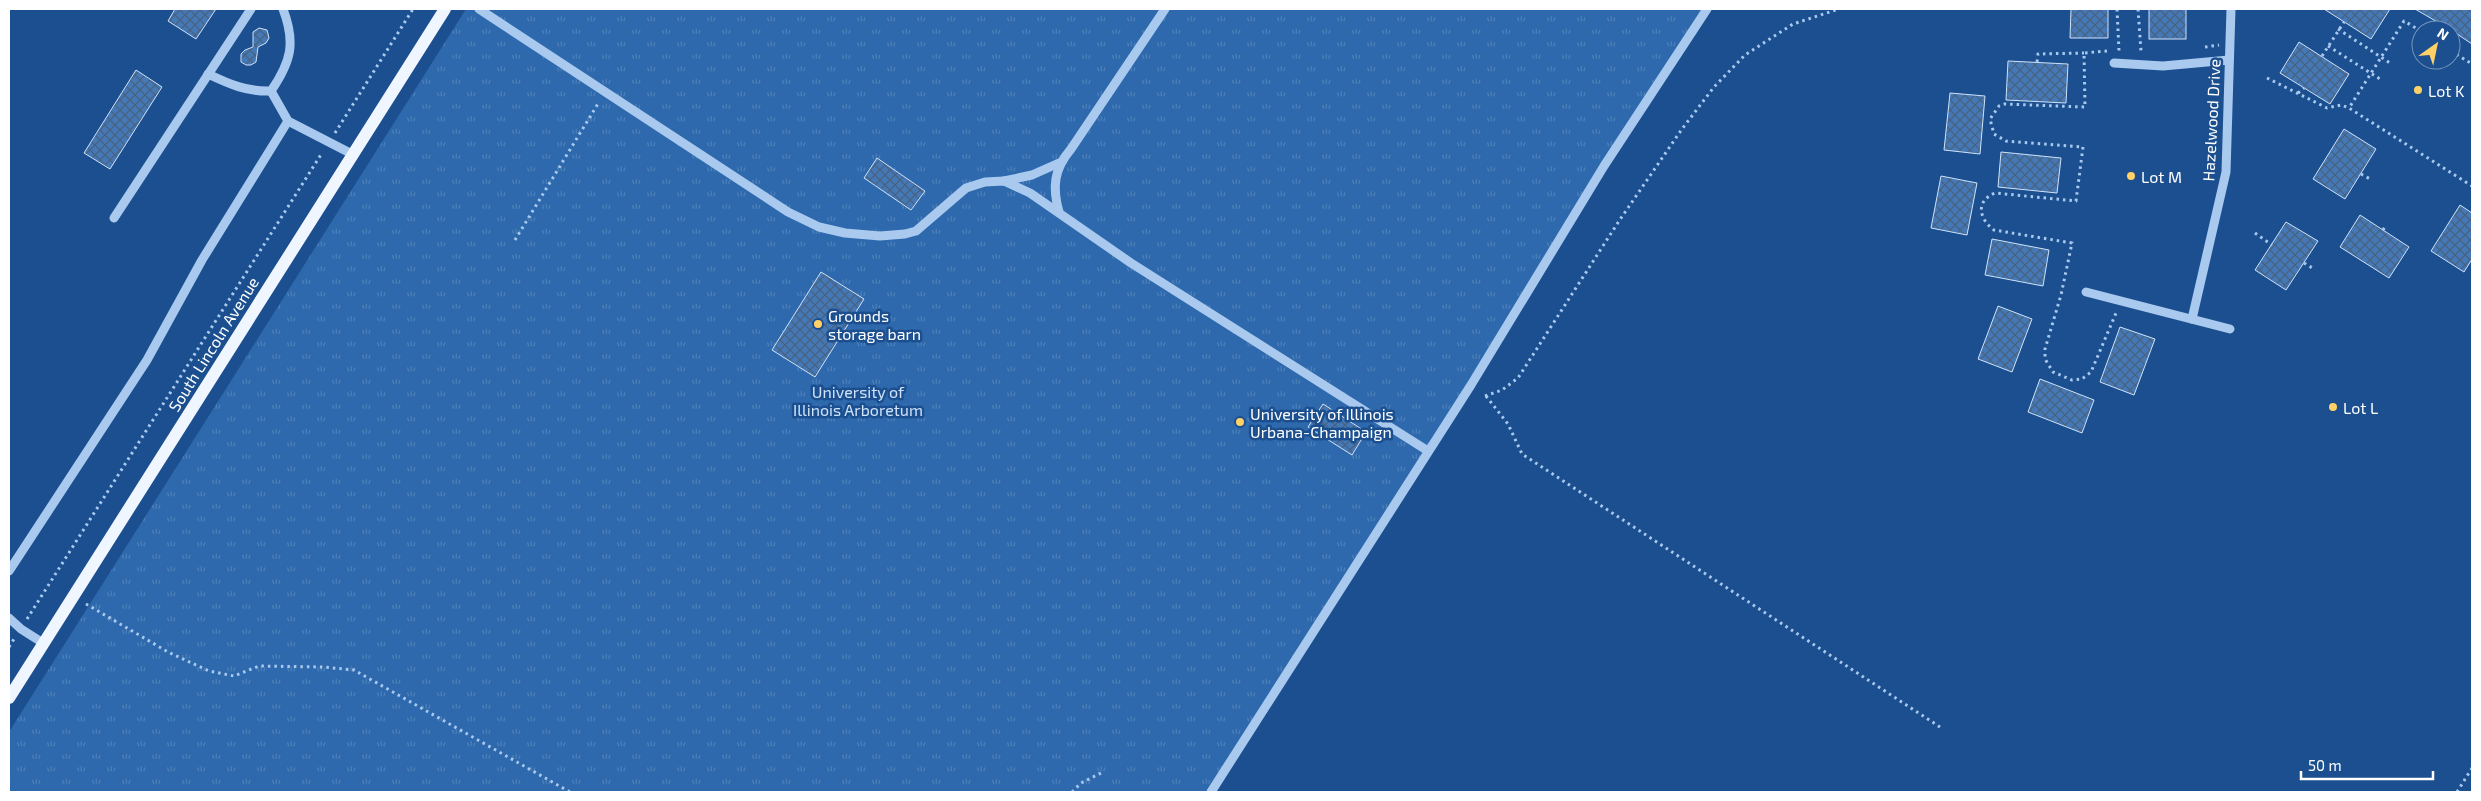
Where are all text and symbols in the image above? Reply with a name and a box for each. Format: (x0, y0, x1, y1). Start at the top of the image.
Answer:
north arrow (2411, 20, 2461, 70)
text: N (2434, 24, 2452, 44)
street label: Hazelwood Drive (2198, 58, 2224, 182)
place label: Lot K (2428, 81, 2465, 100)
marker: Lot K (2412, 84, 2424, 96)
place label: Lot M (2141, 167, 2182, 186)
marker: Lot M (2125, 170, 2137, 182)
street label: South Lincoln Avenue (164, 273, 262, 415)
place label: Grounds storage barn (828, 306, 921, 343)
marker: Grounds storage barn (812, 318, 824, 330)
park label: University of Illinois Arboretum (793, 382, 923, 419)
place label: Lot L (2343, 398, 2378, 417)
marker: Lot L (2327, 401, 2339, 413)
place label: University of Illinois Urbana-Champaign (1250, 404, 1394, 441)
marker: University of Illinois Urbana-Champaign (1234, 416, 1246, 428)
scale bar (2301, 748, 2434, 780)
text: 50 m (2308, 756, 2342, 774)

